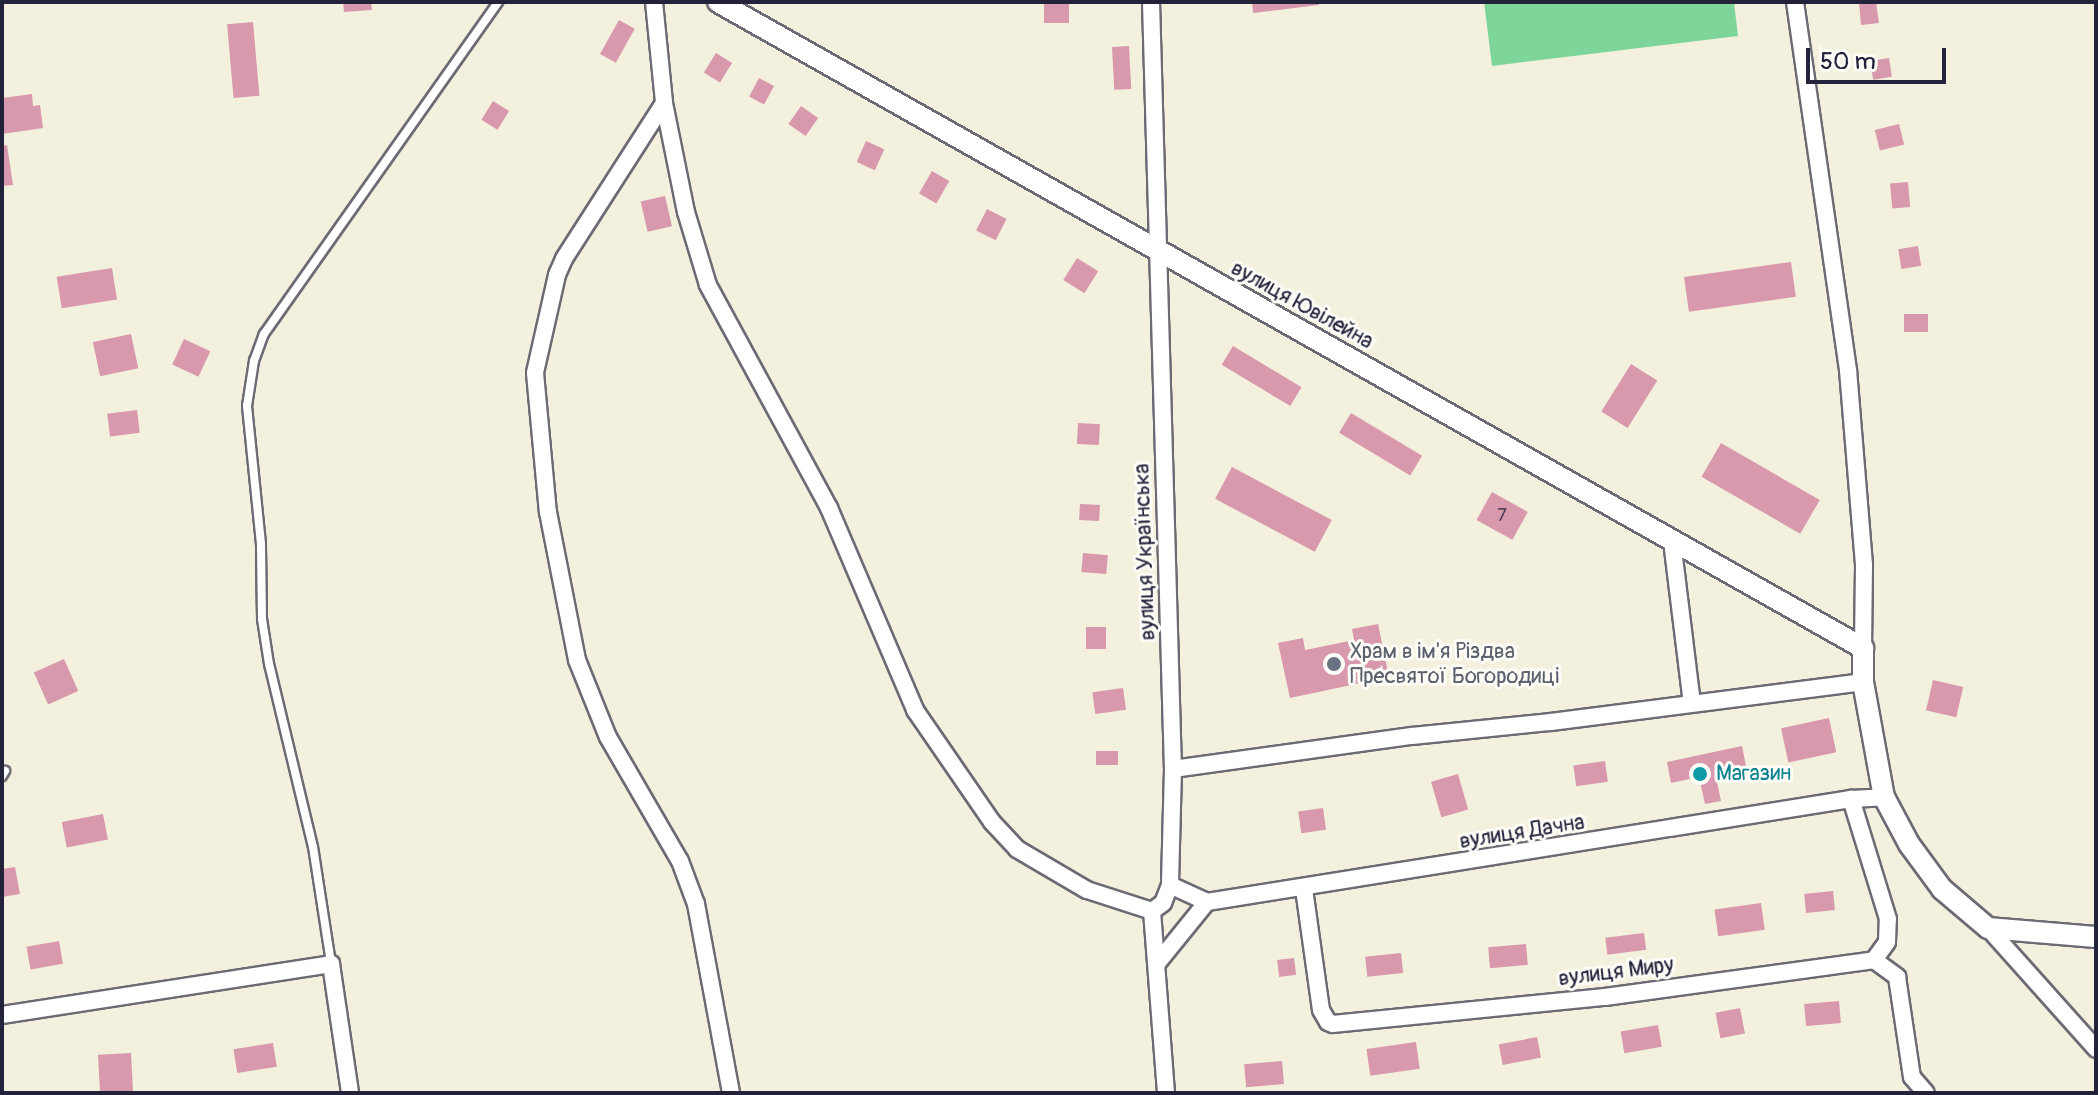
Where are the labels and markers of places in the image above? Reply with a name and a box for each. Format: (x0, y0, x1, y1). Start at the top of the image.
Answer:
place label: Храм в ім'я Різдва Пресвятої Богородиці (1350, 638, 1559, 690)
marker: Храм в ім'я Різдва Пресвятої Богородиці (1325, 655, 1343, 673)
place label: Магазин (1716, 761, 1791, 787)
marker: Магазин (1691, 765, 1709, 783)

